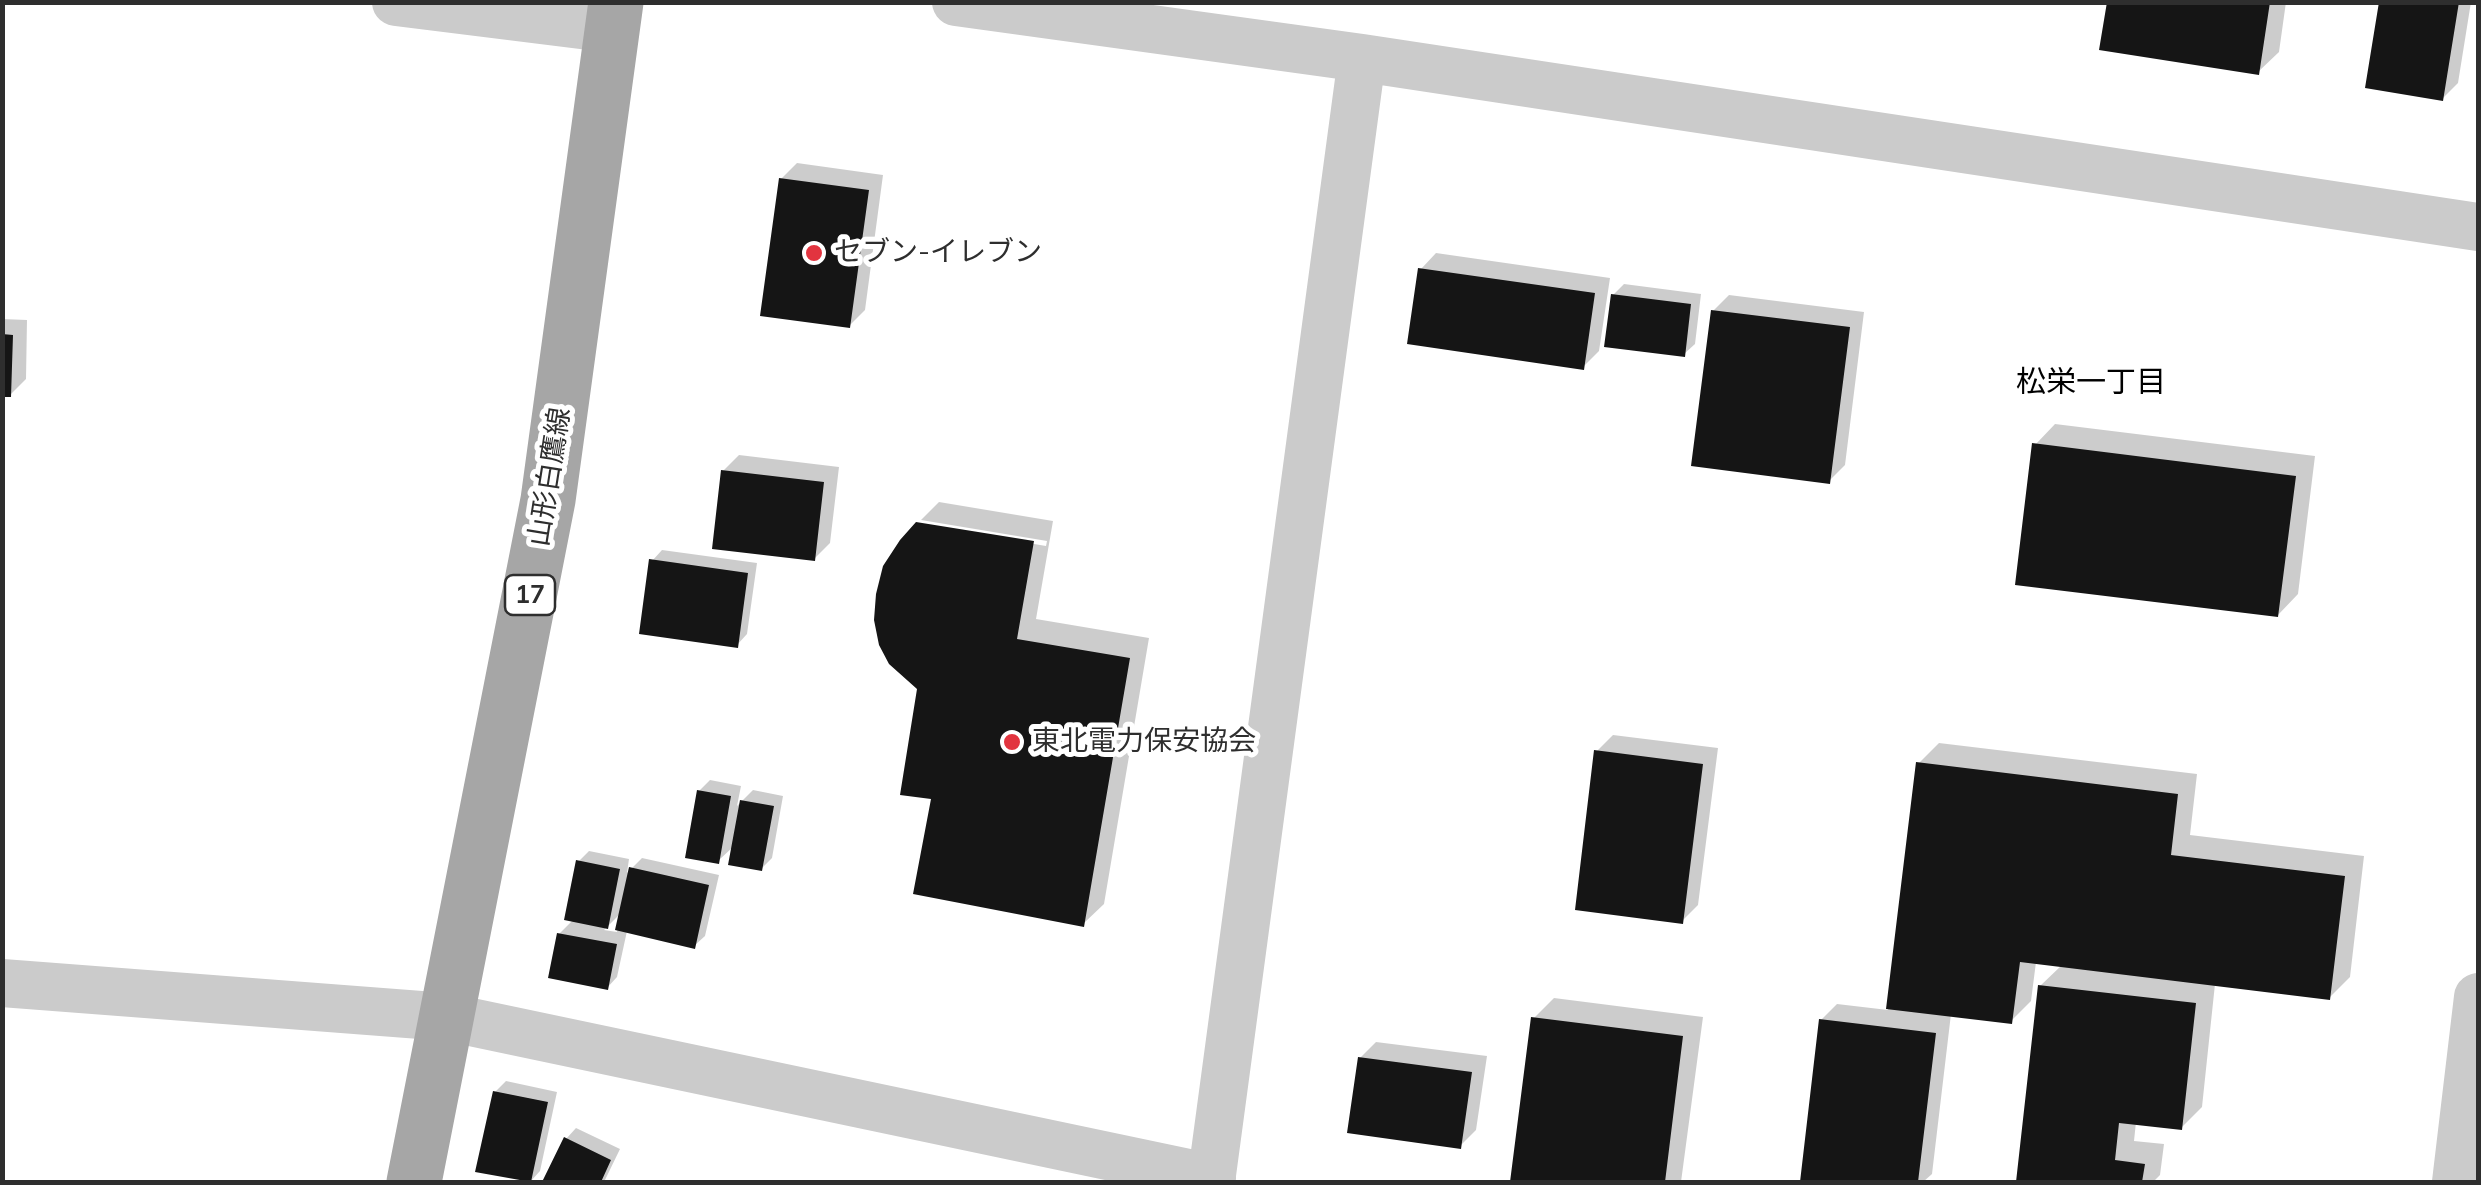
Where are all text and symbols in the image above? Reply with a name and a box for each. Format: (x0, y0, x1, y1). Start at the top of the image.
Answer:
place label: セブン-イレブン (834, 236, 1042, 270)
marker: セブン-イレブン (803, 242, 825, 264)
district label: 松栄一丁目 (2016, 365, 2166, 401)
street label: 山形白鷹線 (522, 405, 578, 549)
road number: 17 (505, 575, 555, 615)
place label: 東北電力保安協会 (1032, 725, 1256, 759)
marker: 東北電力保安協会 (1001, 731, 1023, 753)

